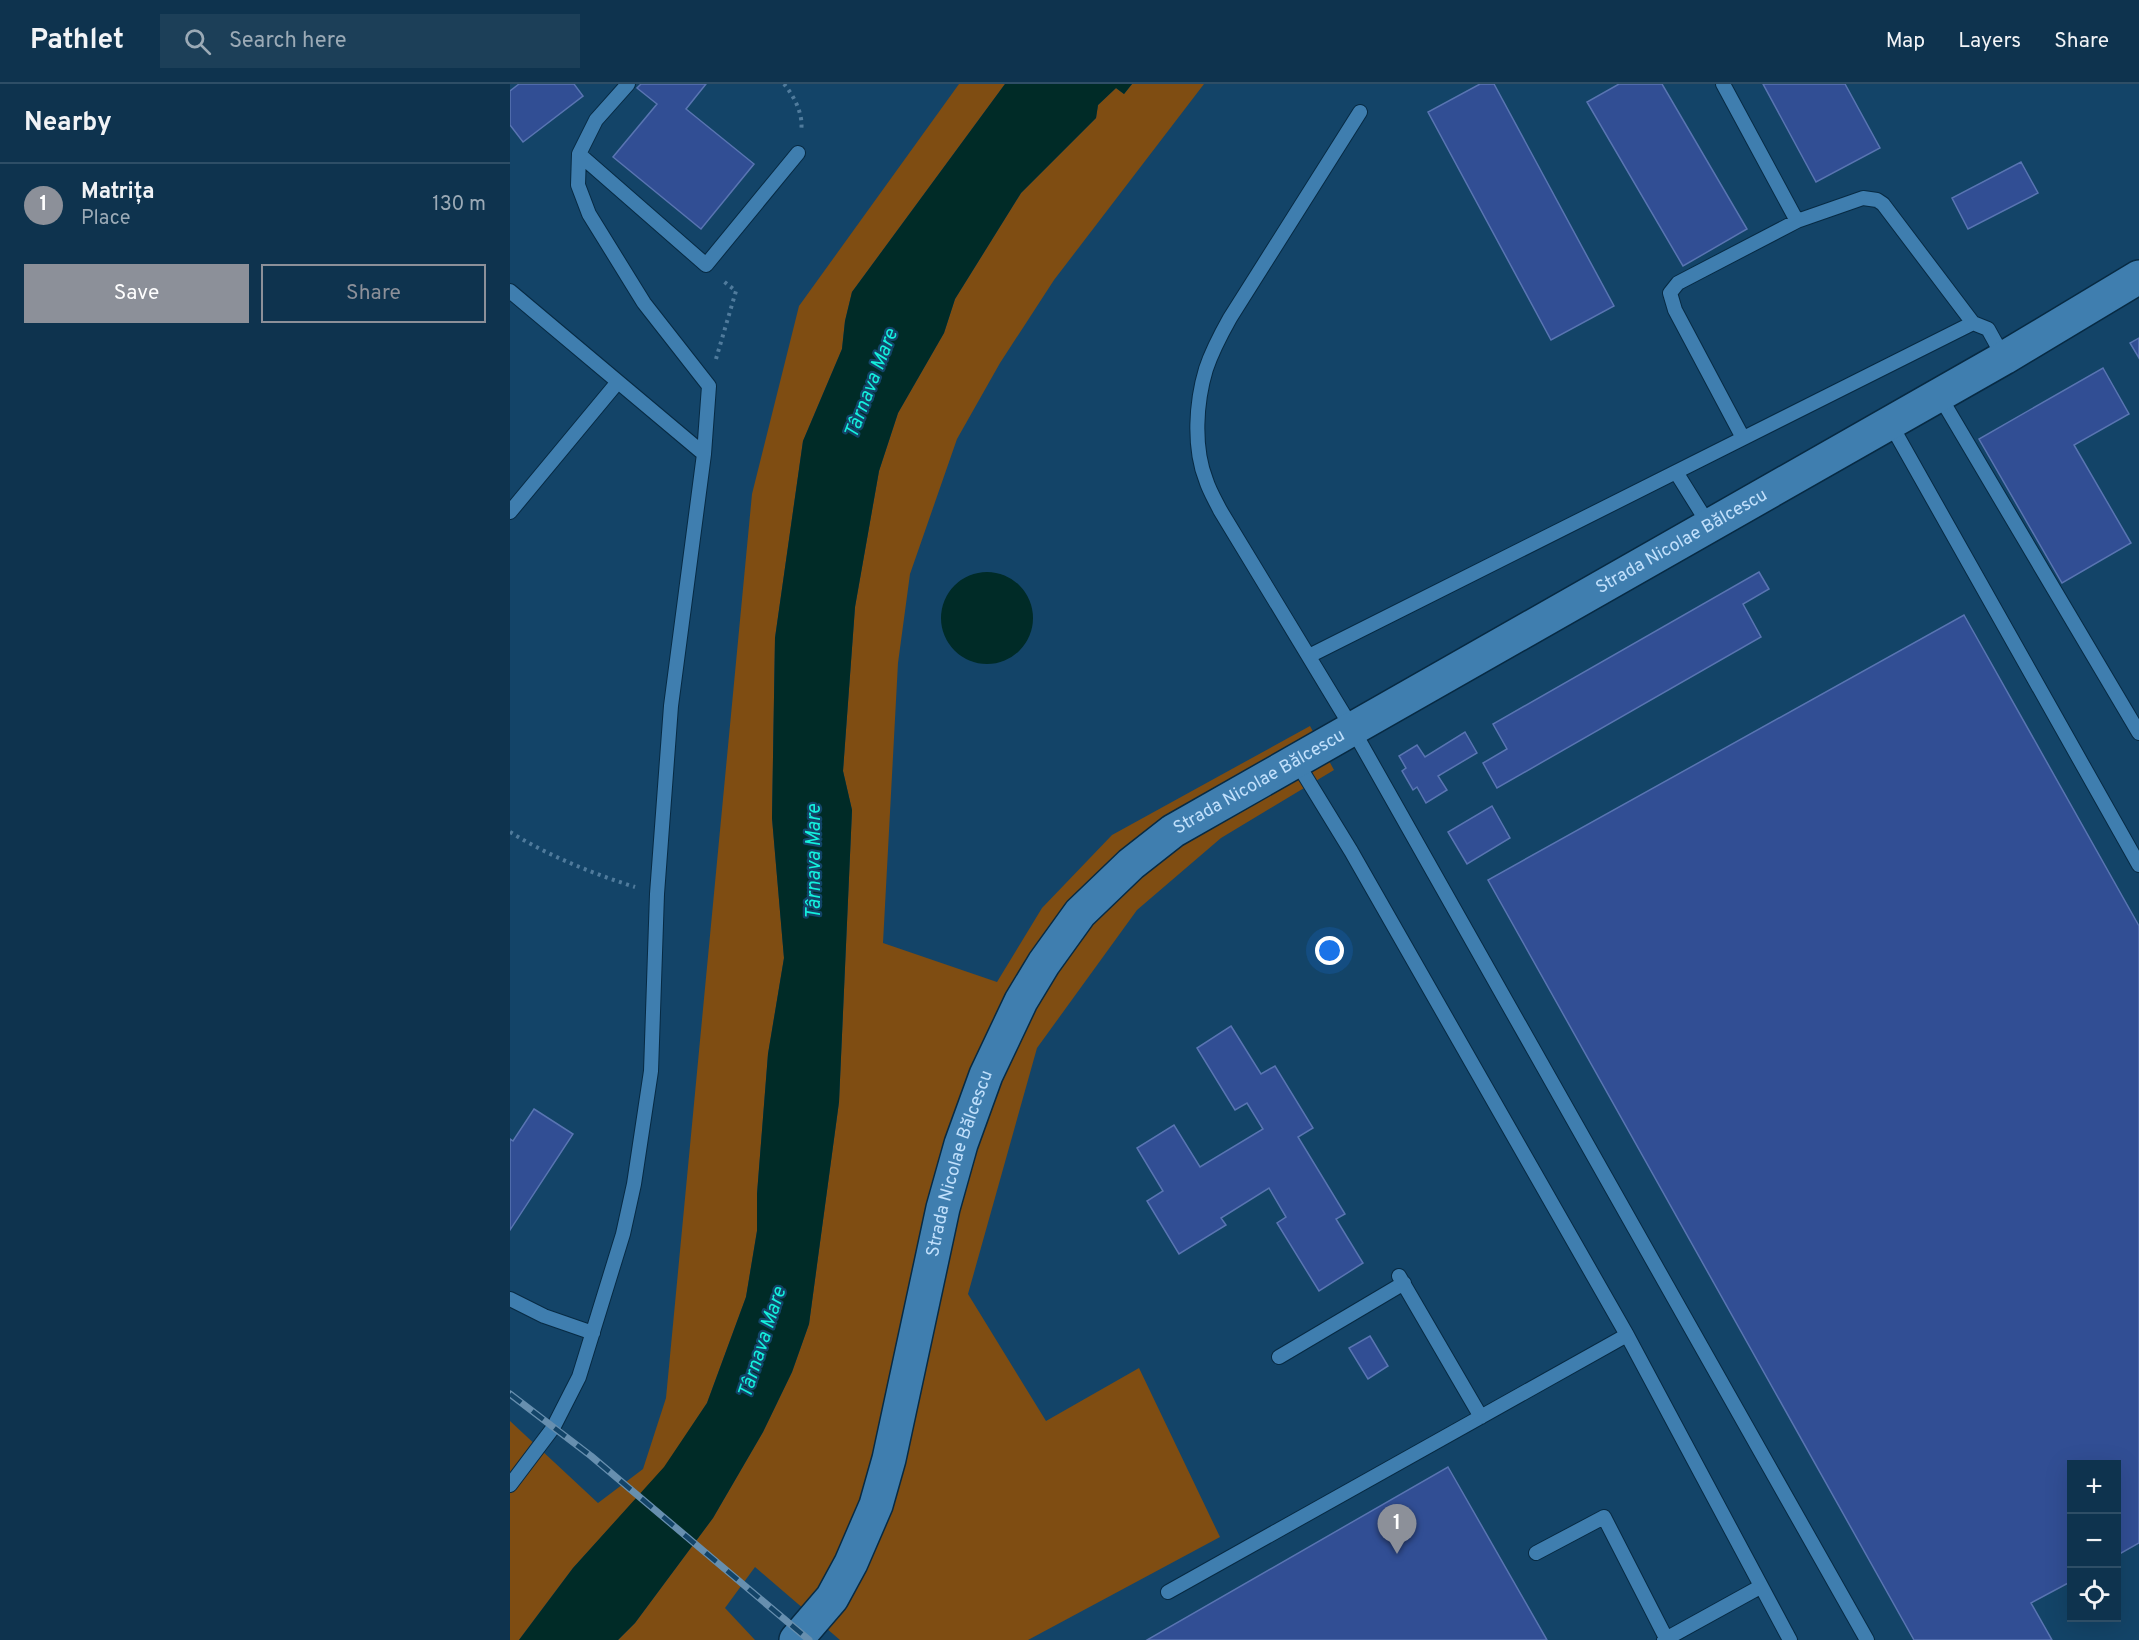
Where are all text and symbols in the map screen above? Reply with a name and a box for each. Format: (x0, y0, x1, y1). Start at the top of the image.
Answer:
search box (160, 14, 580, 68)
text: Pathlet (30, 23, 124, 59)
icon: search (181, 25, 214, 58)
text: Search here (229, 28, 347, 55)
text: Map (1886, 28, 1925, 55)
text: Layers (1958, 28, 2021, 55)
text: Share (2054, 28, 2109, 55)
text: Nearby (24, 107, 112, 140)
text: Matrița (81, 179, 155, 206)
text: 1 (40, 192, 48, 218)
text: 130 m (432, 192, 486, 218)
text: Place (81, 206, 131, 232)
button: Save (24, 264, 249, 323)
button: Share (261, 264, 486, 323)
water label: Târnava Mare (839, 325, 905, 443)
street label: Strada Nicolae Bălcescu (1592, 484, 1772, 599)
street label: Strada Nicolae Bălcescu (1169, 724, 1349, 840)
water label: Târnava Mare (802, 803, 828, 920)
your location (1315, 936, 1344, 965)
street label: Strada Nicolae Bălcescu (921, 1067, 998, 1259)
water label: Târnava Mare (733, 1283, 793, 1402)
map controls (2067, 1460, 2121, 1622)
button: + (2067, 1460, 2121, 1514)
pin: 1 (1378, 1504, 1416, 1554)
button: − (2067, 1514, 2121, 1568)
button: locate (2067, 1568, 2121, 1622)

